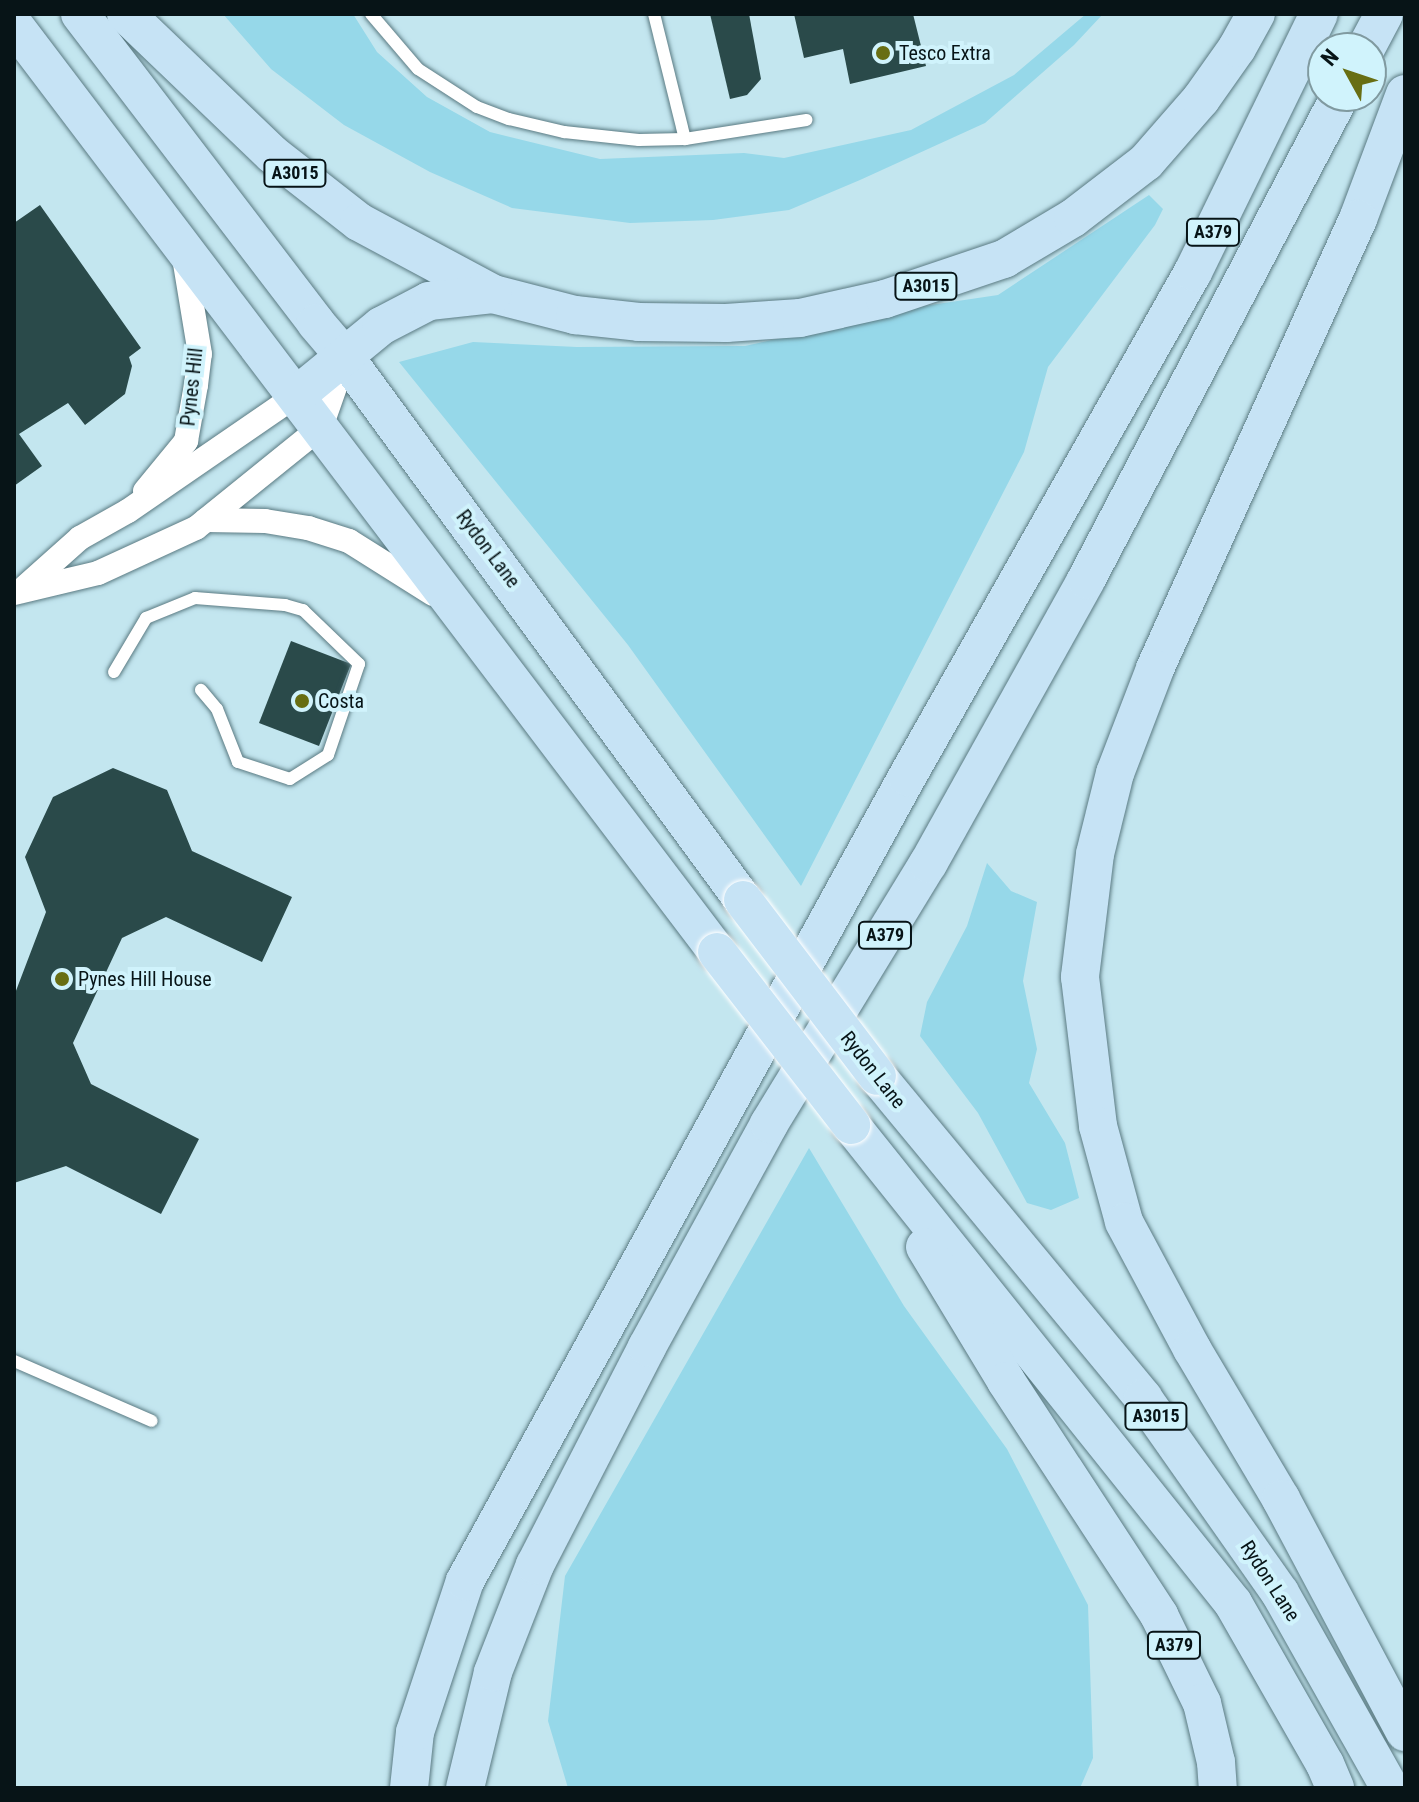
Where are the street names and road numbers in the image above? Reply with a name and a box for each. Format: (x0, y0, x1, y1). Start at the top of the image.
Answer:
road number: A3015 (263, 159, 327, 187)
road number: A379 (1185, 218, 1241, 246)
road number: A3015 (894, 272, 958, 300)
street label: Pynes Hill (176, 347, 208, 427)
street label: Rydon Lane (451, 505, 525, 593)
road number: A379 (857, 921, 913, 949)
street label: Rydon Lane (835, 1027, 911, 1113)
road number: A3015 (1124, 1402, 1188, 1430)
street label: Rydon Lane (1235, 1536, 1305, 1626)
road number: A379 (1146, 1631, 1202, 1659)

